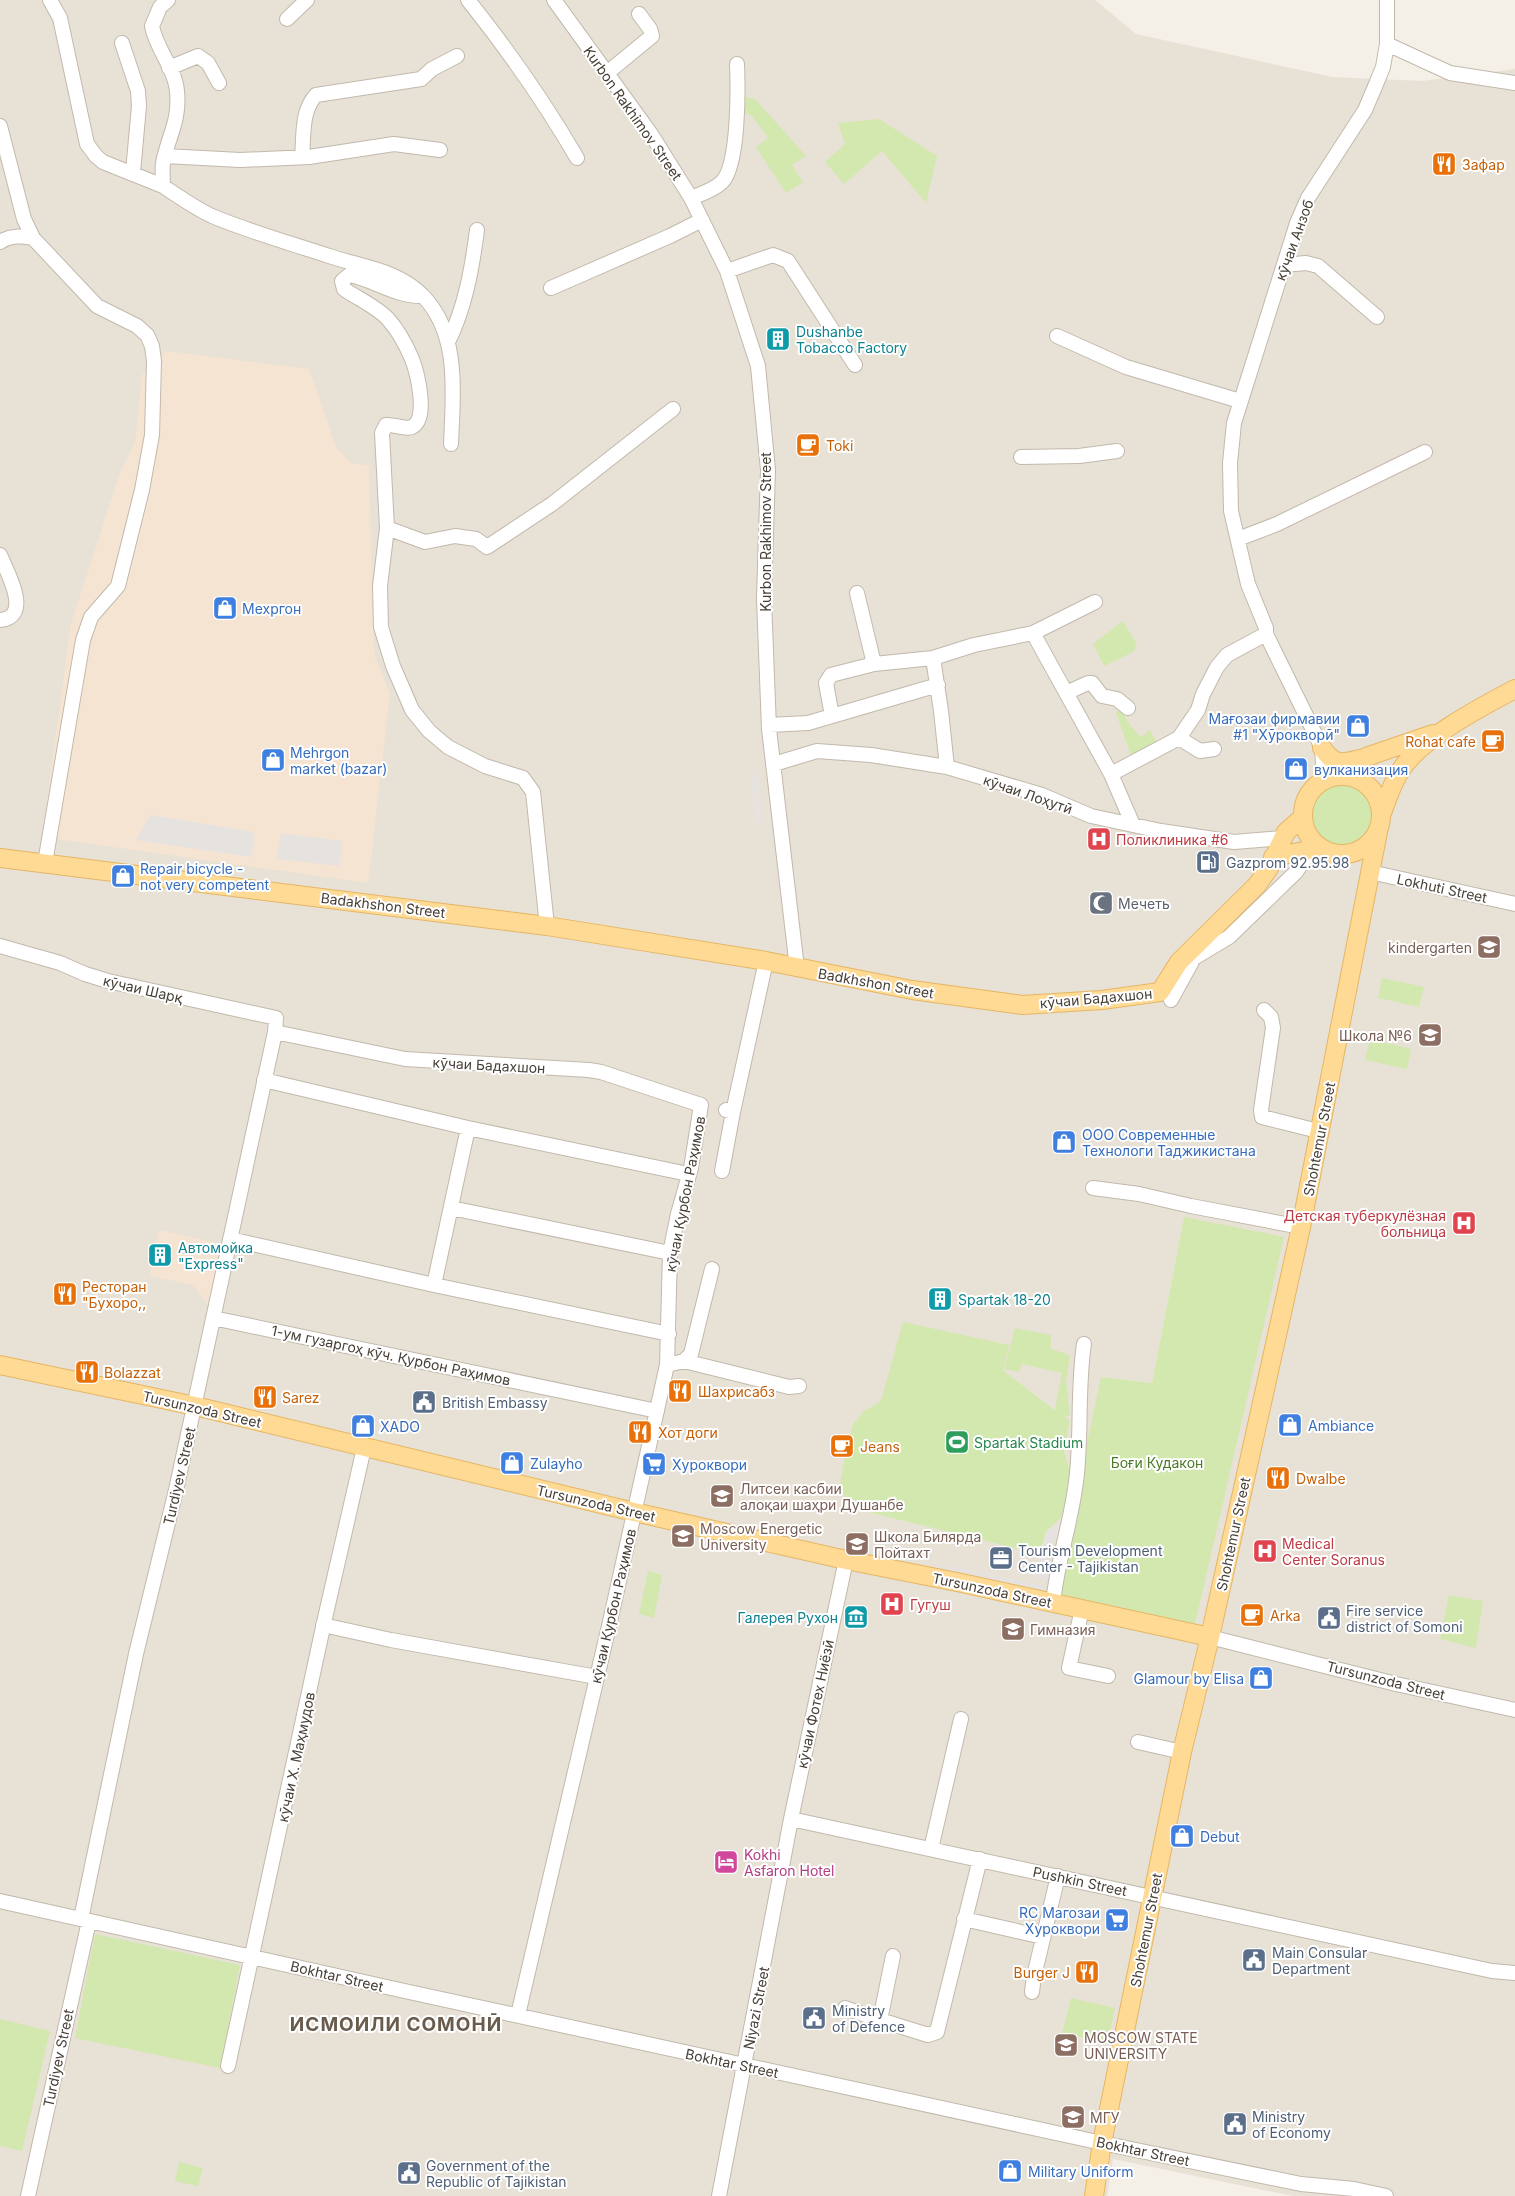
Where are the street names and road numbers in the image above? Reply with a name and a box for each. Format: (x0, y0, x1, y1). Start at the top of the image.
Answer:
street label: Kurbon Rakhimov Street (580, 43, 686, 184)
street label: кӯчаи Анзоб (1271, 197, 1317, 283)
street label: Kurbon Rakhimov Street (757, 452, 774, 612)
street label: кӯчаи Лоҳутӣ (981, 771, 1075, 817)
street label: Lokhuti Street (1395, 870, 1489, 906)
street label: Badakhshon Street (320, 889, 447, 921)
street label: Badkhshon Street (817, 964, 936, 1002)
street label: кӯчаи Шарқ (101, 972, 185, 1006)
street label: кӯчаи Бадахшон (1039, 985, 1153, 1011)
street label: кӯчаи Бадахшон (432, 1054, 546, 1076)
street label: Shohtemur Street (1300, 1080, 1338, 1197)
street label: кӯчаи Қурбон Раҳимов (662, 1115, 708, 1273)
street label: 1-ум гузаргоҳ кӯч. Қурбон Раҳимов (270, 1321, 512, 1389)
street label: Tursunzoda Street (141, 1387, 263, 1431)
street label: Turdiyev Street (159, 1425, 199, 1527)
street label: Shohtemur Street (1213, 1475, 1253, 1592)
street label: Tursunzoda Street (535, 1481, 657, 1525)
street label: кӯчаи Қурбон Раҳимов (587, 1527, 639, 1685)
street label: Tursunzoda Street (931, 1569, 1053, 1611)
street label: кӯчаи Фотех Ниёзӣ (793, 1638, 837, 1770)
street label: Tursunzoda Street (1325, 1657, 1447, 1703)
street label: кӯчаи Х. Маҳмудов (274, 1690, 318, 1824)
street label: Pushkin Street (1031, 1863, 1129, 1899)
street label: Shohtemur Street (1127, 1871, 1165, 1988)
street label: Bokhtar Street (289, 1957, 385, 1995)
street label: Niyazi Street (740, 1965, 772, 2051)
street label: Turdiyev Street (39, 2007, 77, 2109)
street label: Bokhtar Street (684, 2045, 781, 2081)
street label: Bokhtar Street (1095, 2133, 1192, 2169)

